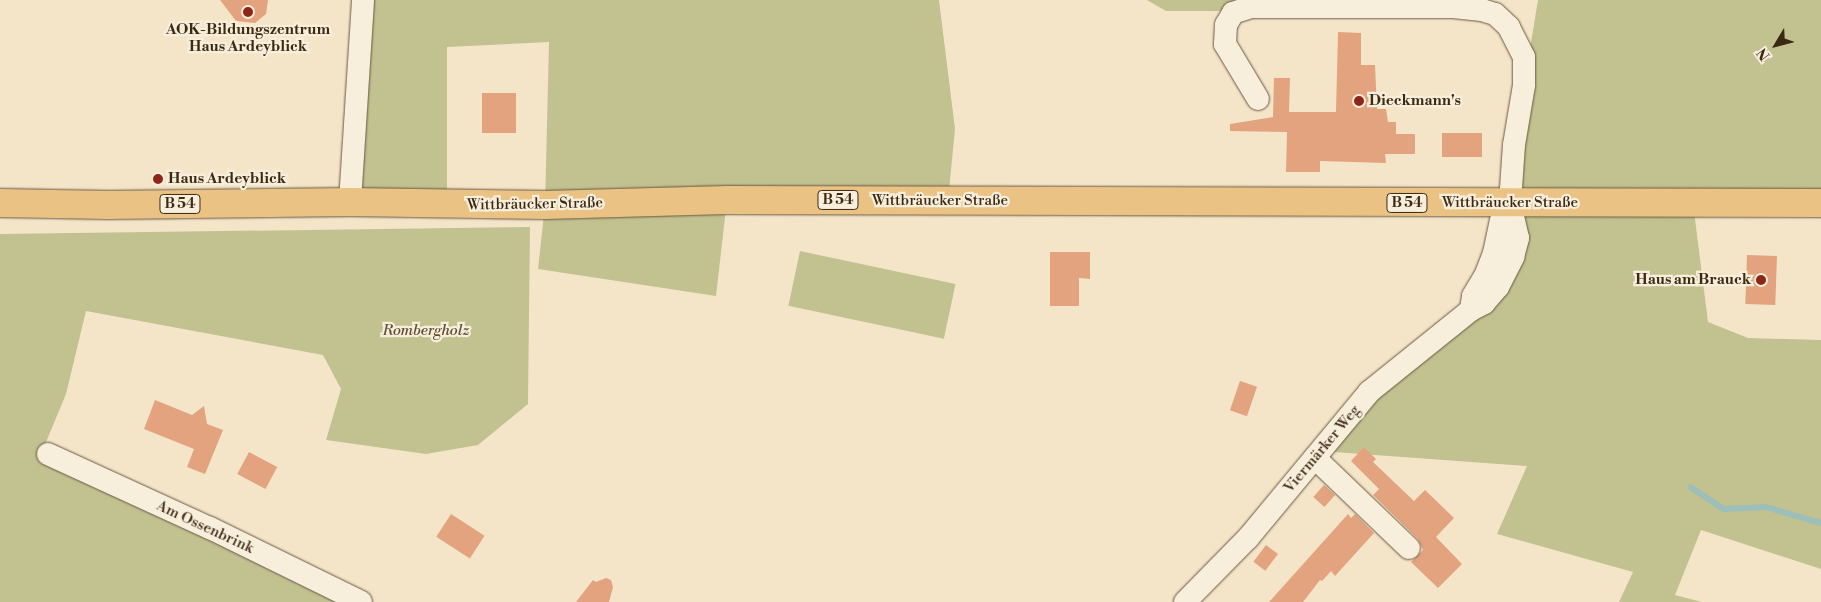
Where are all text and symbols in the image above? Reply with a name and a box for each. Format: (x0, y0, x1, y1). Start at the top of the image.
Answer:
marker: AOK-Bildungszentrum Haus Ardeyblick (242, 6, 254, 18)
place label: AOK-Bildungszentrum Haus Ardeyblick (166, 20, 330, 55)
north arrow (1751, 20, 1801, 70)
text: N (1754, 44, 1775, 64)
place label: Dieckmann's (1369, 92, 1461, 110)
marker: Dieckmann's (1353, 95, 1365, 107)
place label: Haus Ardeyblick (168, 170, 286, 188)
marker: Haus Ardeyblick (152, 173, 164, 185)
road number: B 54 (817, 188, 859, 212)
road number: B 54 (159, 192, 201, 215)
street label: Wittbräucker Straße (872, 192, 1008, 210)
road number: B 54 (1386, 192, 1428, 214)
street label: Wittbräucker Straße (467, 194, 603, 214)
street label: Wittbräucker Straße (1442, 194, 1578, 212)
place label: Haus am Brauck (1635, 271, 1751, 289)
marker: Haus am Brauck (1755, 274, 1767, 286)
park label: Rombergholz (382, 322, 470, 340)
street label: Viermärker Weg (1280, 401, 1364, 497)
street label: Am Ossenbrink (154, 497, 256, 557)

